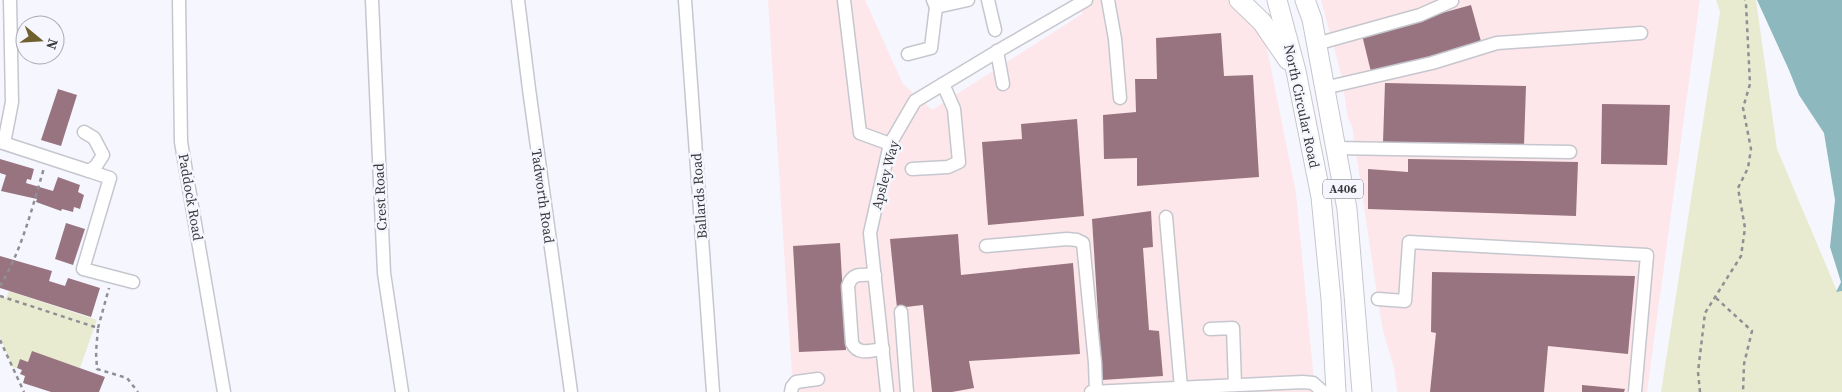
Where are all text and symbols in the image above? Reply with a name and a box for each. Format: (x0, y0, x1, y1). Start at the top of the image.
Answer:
north arrow (15, 15, 65, 65)
text: N (41, 36, 63, 52)
street label: North Circular Road (1279, 42, 1325, 170)
street label: Apsley Way (866, 137, 904, 212)
street label: Tadworth Road (526, 148, 560, 245)
street label: Paddock Road (173, 152, 209, 242)
street label: Ballards Road (686, 152, 712, 240)
street label: Crest Road (368, 163, 392, 231)
road number: A406 (1323, 180, 1363, 198)

